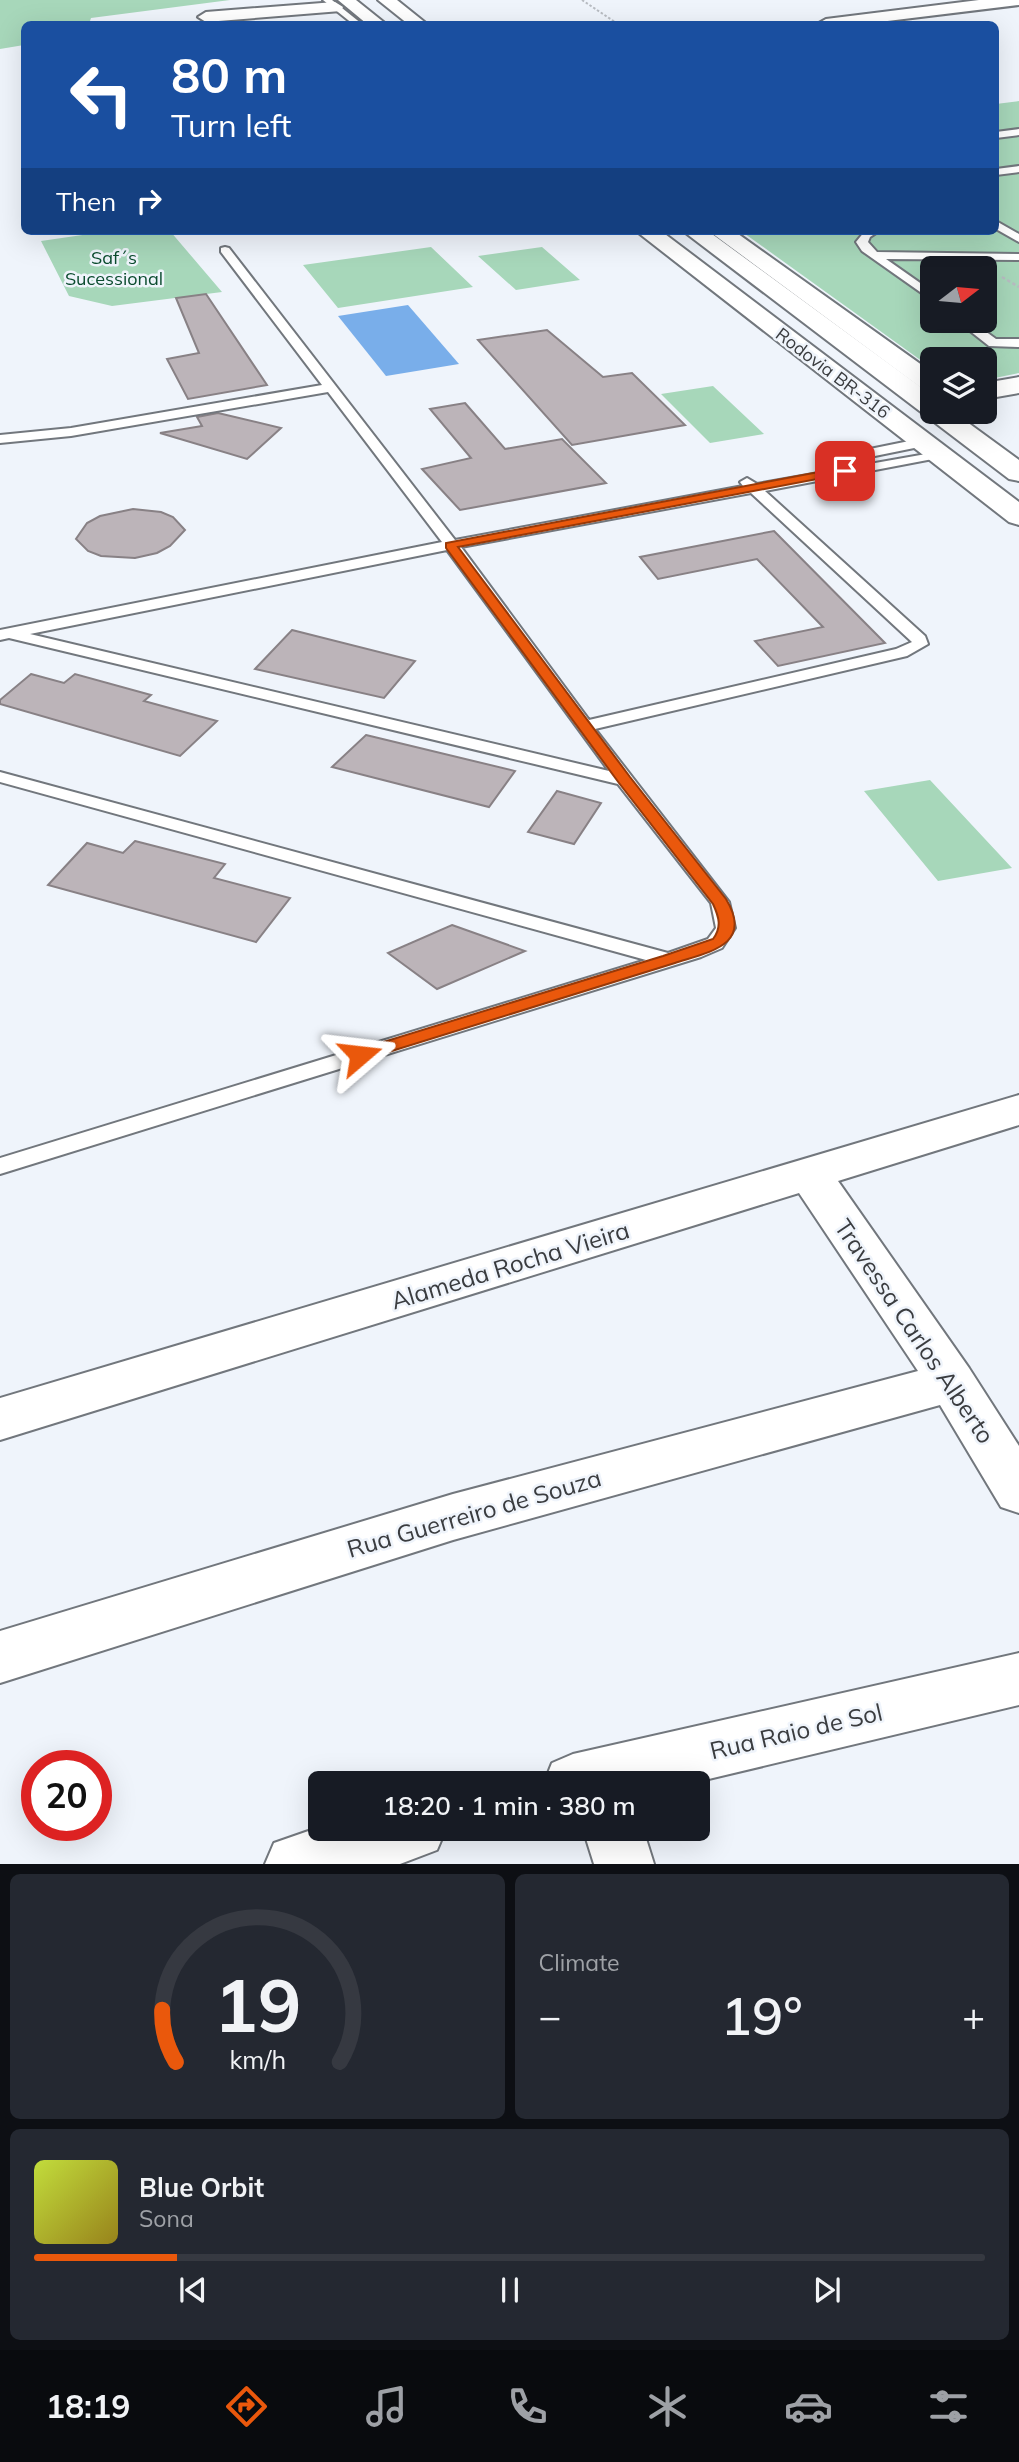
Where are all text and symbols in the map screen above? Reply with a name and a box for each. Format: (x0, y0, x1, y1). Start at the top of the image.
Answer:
text: 80 m (171, 44, 287, 105)
icon: left (56, 49, 147, 140)
text: Turn left (171, 105, 291, 145)
icon: right (130, 182, 168, 220)
text: Then (56, 185, 116, 218)
park label: Saf´s Sucessional (65, 246, 163, 290)
north arrow (920, 256, 998, 332)
map controls (920, 256, 997, 424)
street label: Rodovia BR-316 (771, 322, 895, 424)
button: layers (920, 347, 997, 424)
pin (815, 441, 875, 501)
icon: arrive (826, 452, 864, 490)
position arrow (323, 1018, 397, 1092)
street label: Travessa Carlos Alberto (829, 1213, 1001, 1449)
street label: Alameda Rocha Vieira (387, 1214, 633, 1316)
street label: Rua Guerreiro de Souza (343, 1462, 605, 1564)
street label: Rua Raio de Sol (707, 1697, 885, 1765)
speed limit sign: 20 (21, 1750, 112, 1841)
text: 18:20 · 1 min · 380 m (382, 1789, 636, 1822)
text: Climate (539, 1948, 620, 1977)
text: 19 (214, 1960, 301, 2051)
text: 19° (721, 1983, 803, 2048)
text: − (539, 1992, 561, 2040)
text: + (962, 1992, 985, 2040)
text: km/h (229, 2044, 286, 2075)
text: Blue Orbit (139, 2171, 264, 2204)
text: Sona (139, 2204, 194, 2233)
icon: previous (174, 2271, 212, 2309)
icon: pause (491, 2271, 529, 2309)
icon: next (808, 2271, 846, 2309)
icon: directions (222, 2382, 271, 2431)
icon: music (362, 2382, 411, 2431)
icon: phone (503, 2382, 552, 2431)
icon: climate (643, 2382, 692, 2431)
icon: car (784, 2382, 833, 2431)
icon: filters (924, 2382, 973, 2431)
text: 18:19 (46, 2386, 130, 2426)

